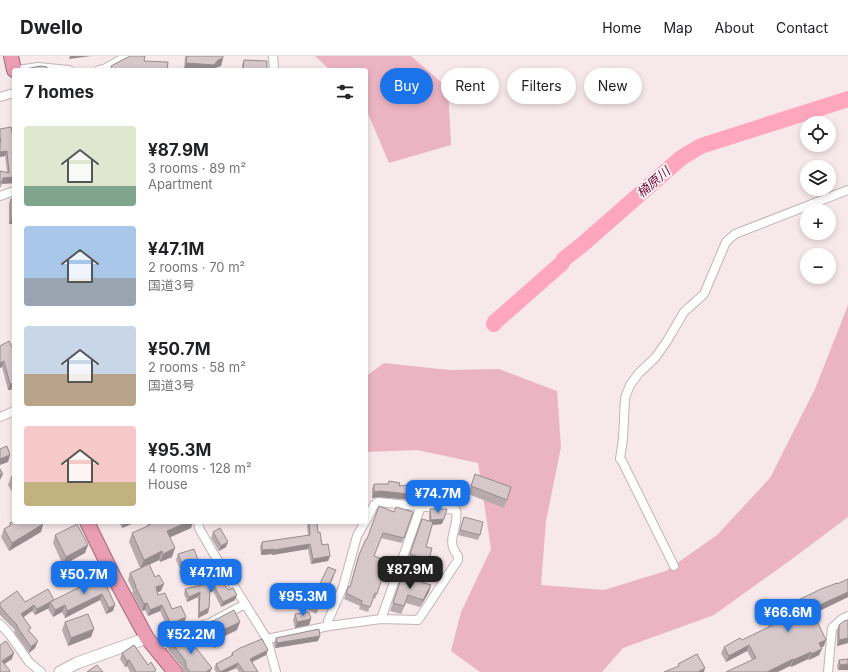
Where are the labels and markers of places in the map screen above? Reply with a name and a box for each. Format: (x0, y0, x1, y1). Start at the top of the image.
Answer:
pin: ¥74.7M (405, 480, 471, 514)
pin: ¥87.9M (377, 556, 443, 590)
pin: ¥47.1M (178, 559, 244, 593)
pin: ¥50.7M (51, 561, 117, 595)
pin: ¥95.3M (270, 583, 336, 617)
pin: ¥66.6M (755, 599, 821, 633)
pin: ¥52.2M (158, 621, 224, 655)

